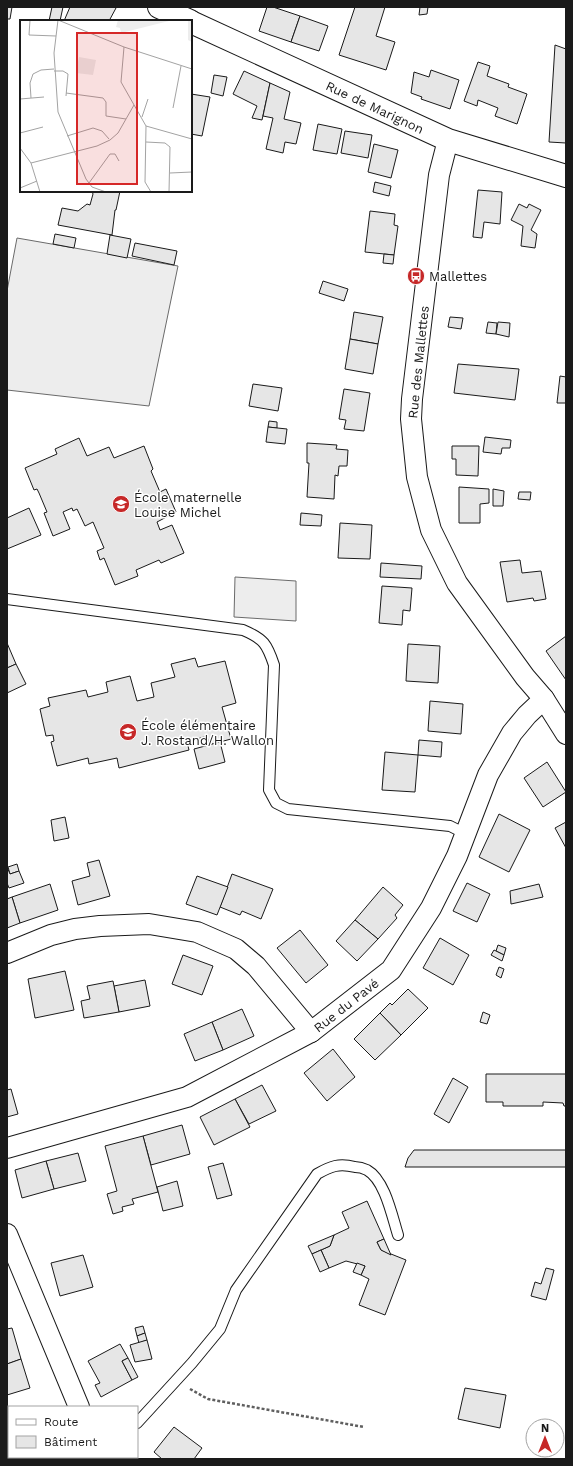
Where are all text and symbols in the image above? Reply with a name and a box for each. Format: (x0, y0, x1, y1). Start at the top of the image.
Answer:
inset map (20, 20, 192, 192)
street label: Rue de Marignon (323, 78, 426, 137)
bus stop icon: Mallettes (406, 266, 426, 286)
place label: Mallettes (429, 269, 487, 284)
street label: Rue des Mallettes (405, 305, 432, 419)
place label: École maternelle Louise Michel (134, 489, 242, 520)
school or university icon: École maternelle Louise Michel (111, 494, 131, 514)
place label: École élémentaire J. Rostand/H. Wallon (141, 717, 274, 748)
school or university icon: École élémentaire J. Rostand/H. Wallon (118, 722, 138, 742)
street label: Rue du Pavé (311, 975, 382, 1035)
legend (8, 1406, 138, 1458)
text: Route (44, 1415, 78, 1429)
north arrow (525, 1418, 565, 1458)
text: N (541, 1422, 549, 1435)
text: Bâtiment (44, 1435, 97, 1449)

